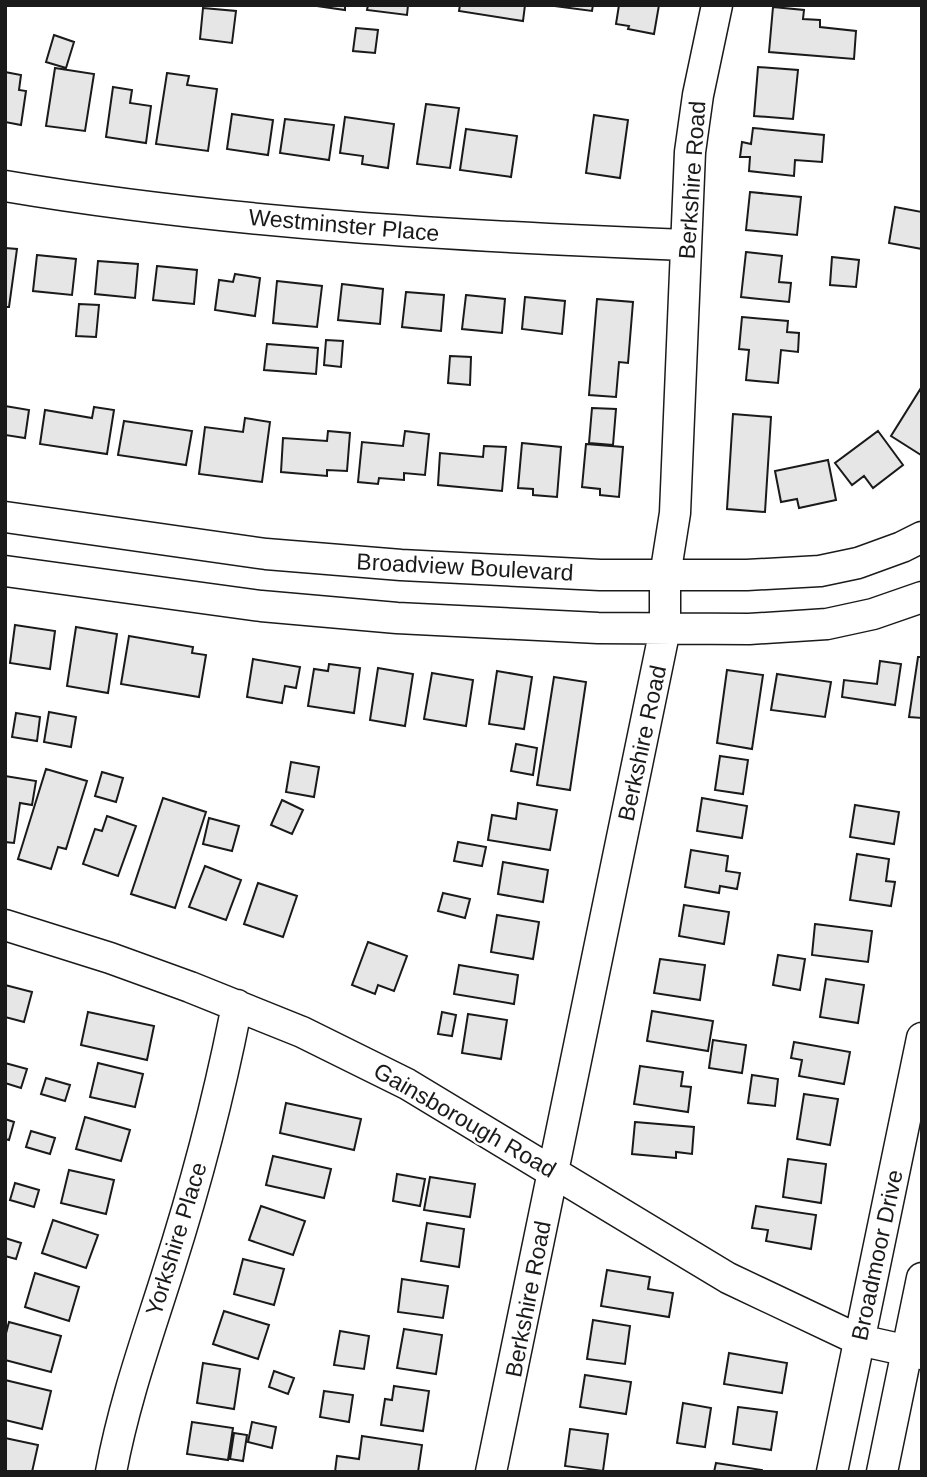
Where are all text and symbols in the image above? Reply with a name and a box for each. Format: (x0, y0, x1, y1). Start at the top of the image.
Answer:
street label: Berkshire Road (674, 100, 710, 260)
street label: Westminster Place (248, 204, 440, 246)
street label: Broadview Boulevard (356, 548, 574, 586)
street label: Berkshire Road (613, 663, 671, 823)
street label: Gainsborough Road (369, 1057, 561, 1183)
street label: Yorkshire Place (140, 1159, 212, 1319)
street label: Broadmoor Drive (846, 1167, 908, 1343)
street label: Berkshire Road (500, 1219, 556, 1379)

